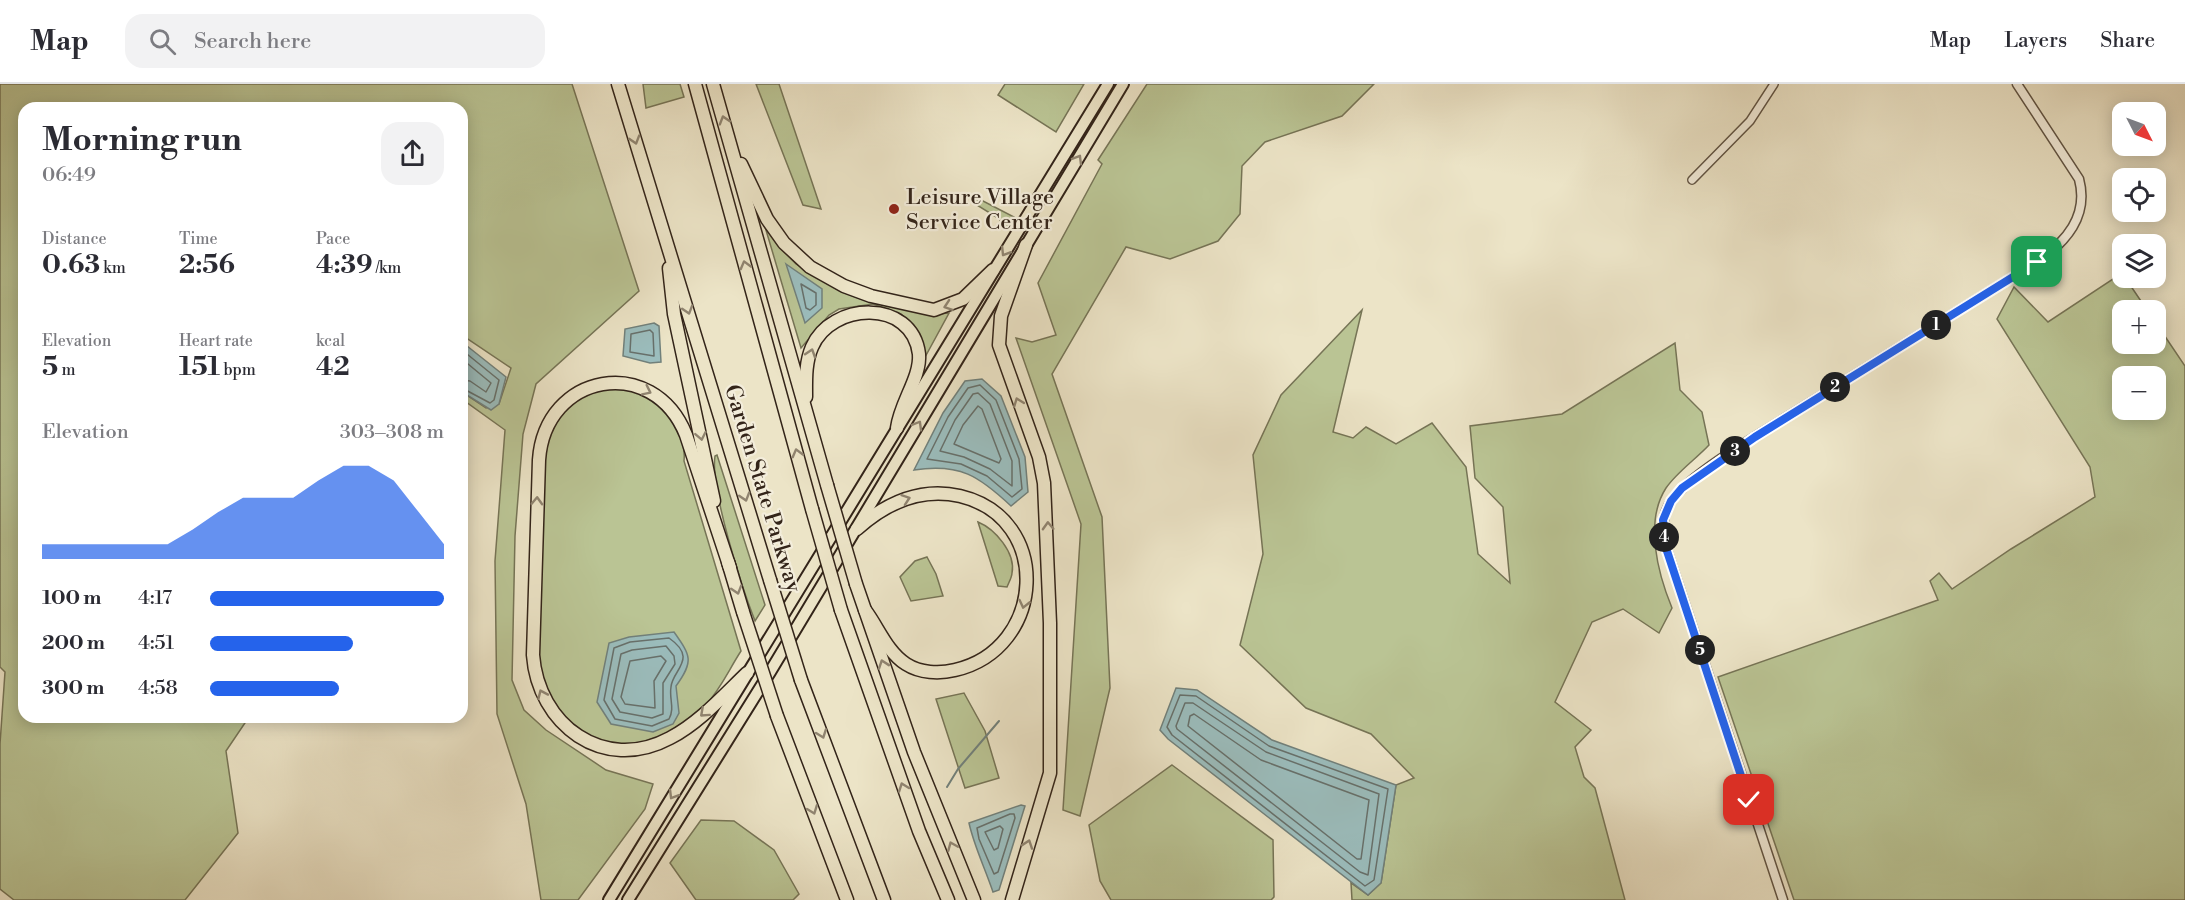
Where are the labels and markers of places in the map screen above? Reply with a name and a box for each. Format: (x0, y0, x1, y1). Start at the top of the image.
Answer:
place label: Leisure Village Service Center (906, 184, 1054, 236)
marker: Leisure Village Service Center (887, 202, 901, 216)
pin (2011, 236, 2062, 287)
pin: 1 (1921, 310, 1951, 340)
pin: 2 (1820, 372, 1850, 402)
pin: 3 (1720, 436, 1750, 466)
pin: 4 (1649, 522, 1679, 552)
pin: 5 (1685, 635, 1715, 665)
pin (1723, 774, 1774, 825)

